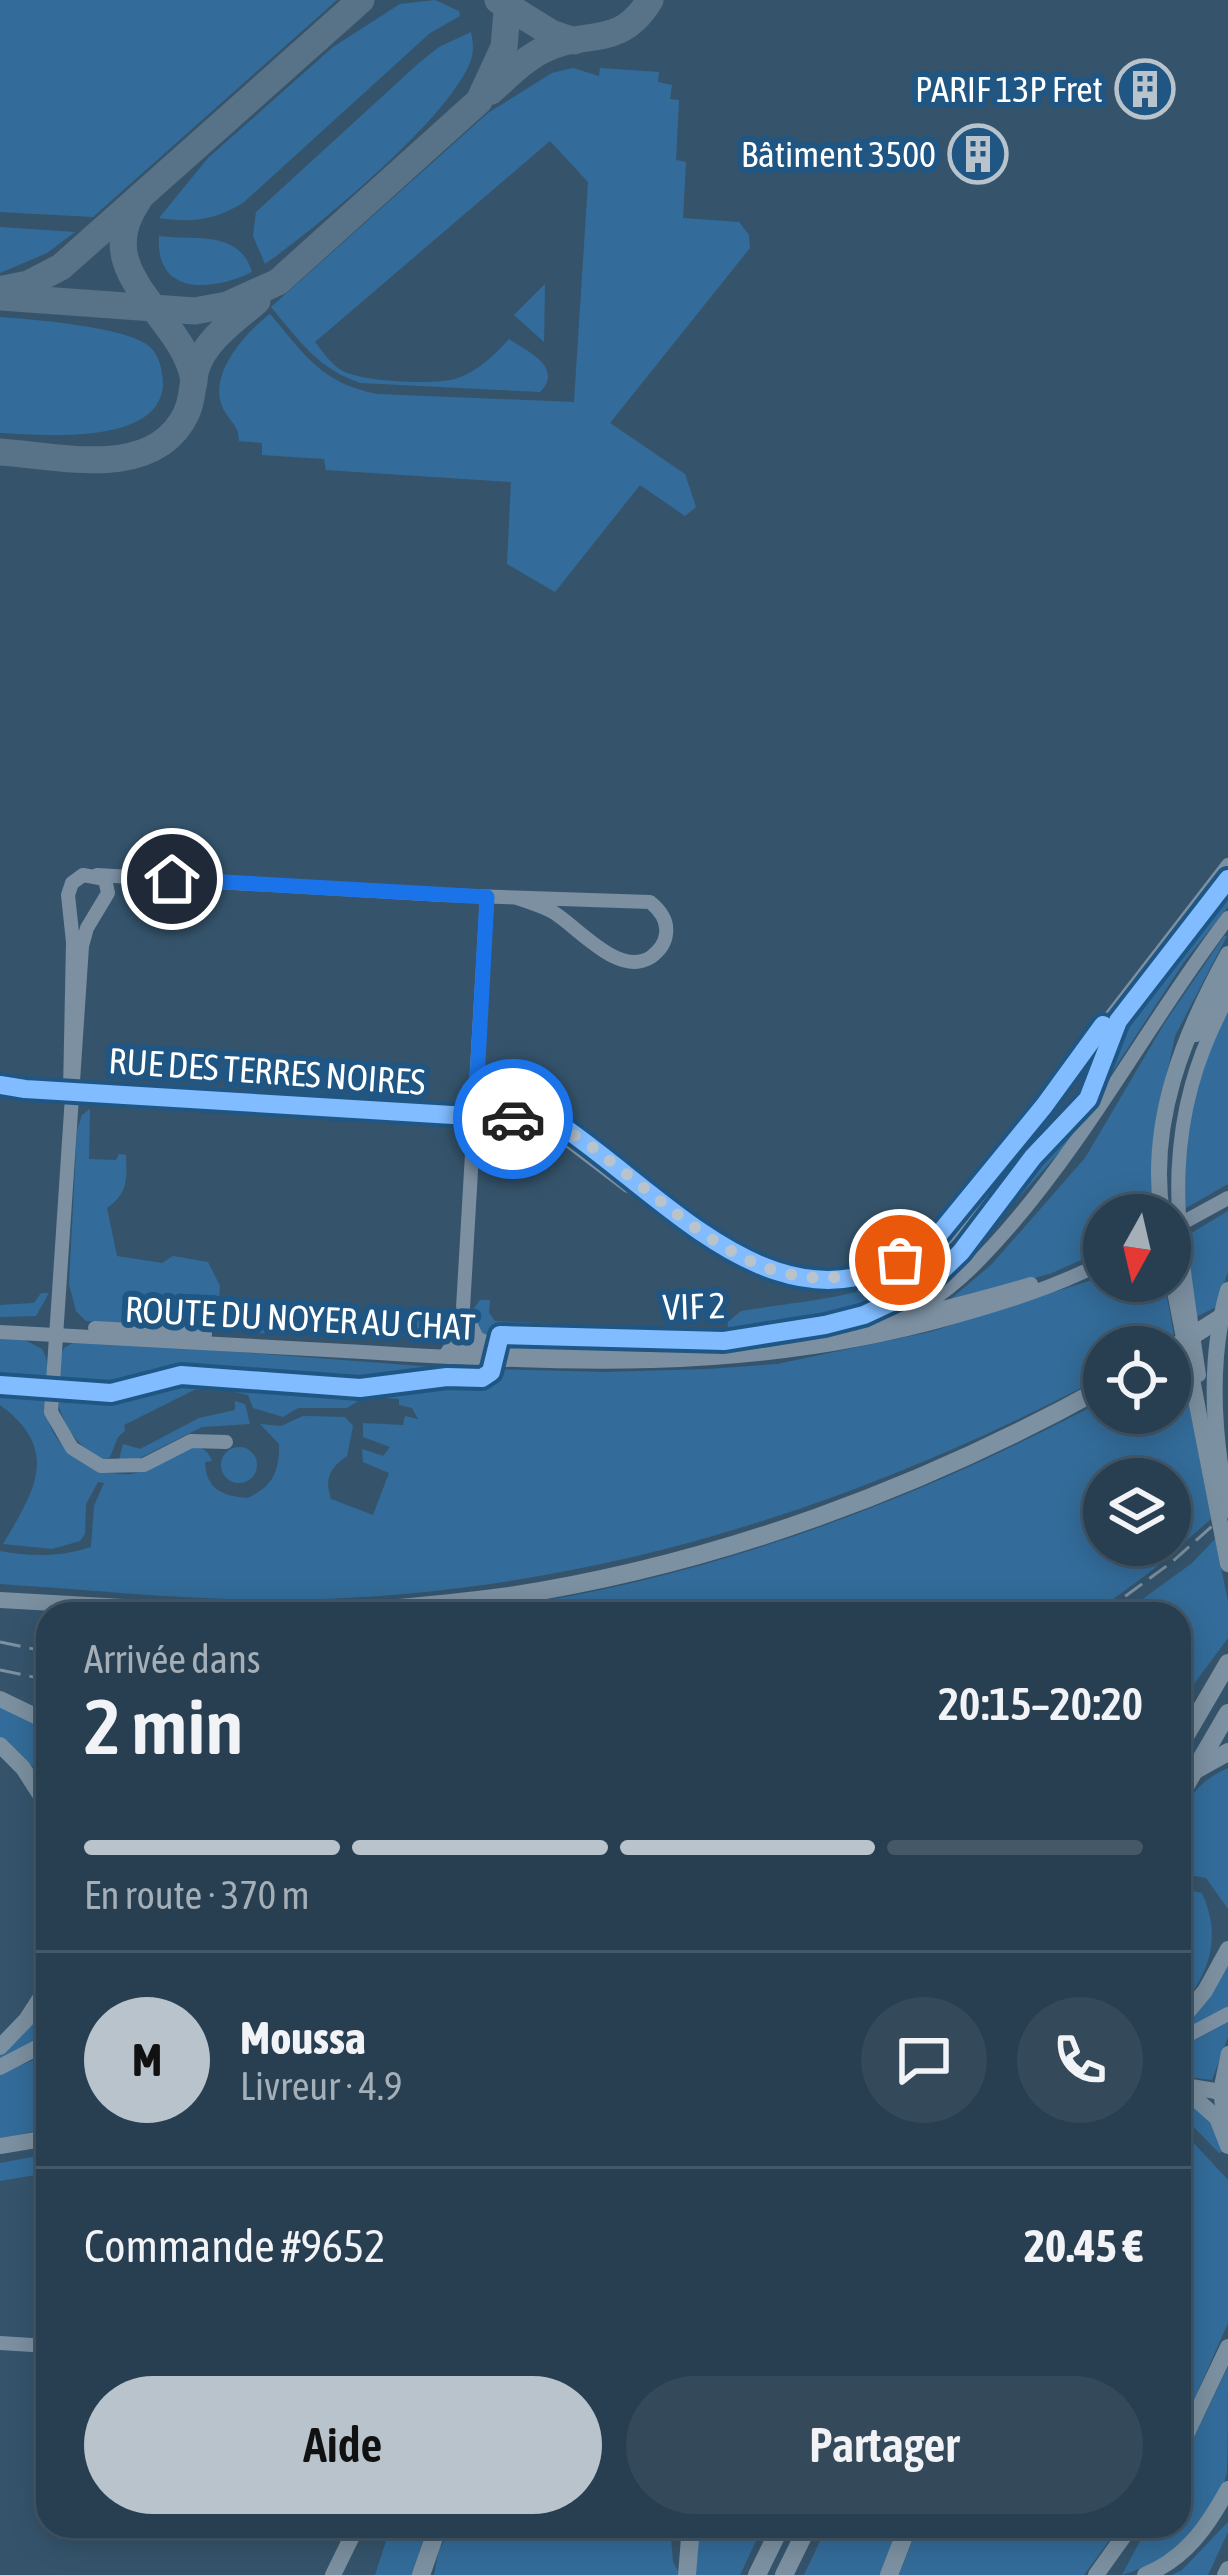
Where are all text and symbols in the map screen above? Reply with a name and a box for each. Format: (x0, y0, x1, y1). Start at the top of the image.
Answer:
building icon: PARIF 13P Fret (1114, 58, 1176, 120)
place label: PARIF 13P Fret (915, 68, 1103, 110)
building icon: Bâtiment 3500 (947, 123, 1009, 185)
place label: Bâtiment 3500 (741, 133, 936, 175)
pin (121, 828, 223, 930)
icon: home (139, 846, 205, 912)
street label: RUE DES TERRES NOIRES (107, 1039, 427, 1103)
courier (453, 1059, 573, 1179)
icon: car (480, 1086, 546, 1152)
north arrow (1083, 1194, 1191, 1302)
map controls (1083, 1194, 1191, 1566)
pin (849, 1209, 951, 1311)
icon: bag (867, 1227, 933, 1293)
street label: VIF 2 (662, 1284, 726, 1328)
street label: ROUTE DU NOYER AU CHAT (124, 1288, 476, 1348)
button: locate (1083, 1326, 1191, 1434)
button: layers (1083, 1458, 1191, 1566)
text: Arrivée dans (84, 1637, 261, 1681)
text: 20:15–20:20 (938, 1678, 1143, 1730)
text: 2 min (84, 1681, 243, 1771)
text: En route · 370 m (84, 1873, 310, 1917)
button: chat (861, 1997, 987, 2123)
button: phone (1017, 1997, 1143, 2123)
text: Moussa (240, 2012, 366, 2064)
text: M (132, 2034, 162, 2086)
text: Livreur · 4.9 (240, 2064, 402, 2108)
text: Commande #9652 (84, 2220, 385, 2272)
text: 20.45 € (1024, 2220, 1143, 2272)
button: Aide (84, 2376, 602, 2514)
button: Partager (626, 2376, 1143, 2514)

